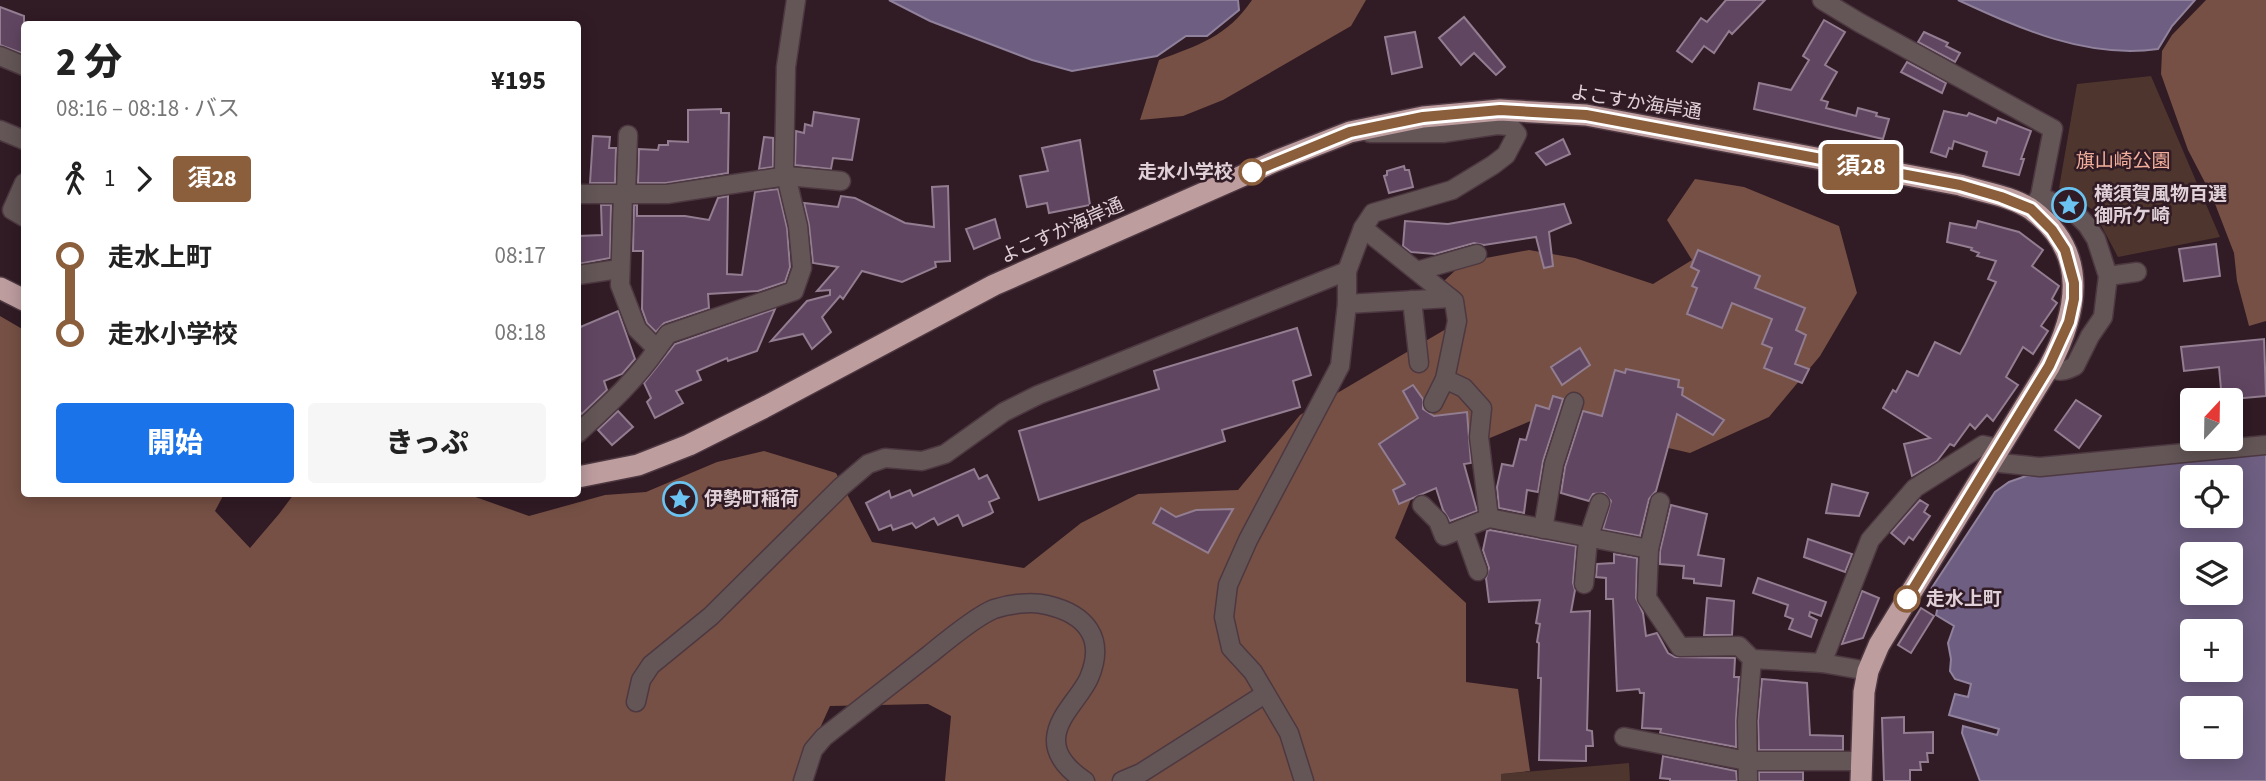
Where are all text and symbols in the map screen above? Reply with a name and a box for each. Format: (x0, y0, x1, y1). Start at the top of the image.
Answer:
text: 2 分 (56, 36, 122, 90)
text: ¥195 (491, 62, 546, 99)
street label: よこすか海岸通 (1568, 79, 1704, 127)
text: 08:16 – 08:18 · バス (56, 92, 240, 125)
line badge: 須28 (1821, 144, 1901, 190)
park label: 旗山崎公園 (2075, 148, 2171, 175)
text: 須28 (1836, 149, 1886, 184)
place label: 走水小学校 (1138, 159, 1233, 186)
marker: 走水小学校 (1239, 159, 1265, 185)
icon: walk (56, 160, 94, 198)
icon: forward (125, 160, 163, 198)
text: 須28 (187, 161, 237, 196)
text: 1 (104, 162, 115, 195)
place label: 横須賀風物百選 御所ケ崎 (2094, 181, 2227, 230)
place icon: 横須賀風物百選 御所ケ崎 (2050, 186, 2088, 224)
street label: よこすか海岸通 (996, 192, 1128, 270)
text: 走水上町 (108, 239, 212, 276)
text: 08:17 (495, 239, 546, 272)
text: 走水小学校 (108, 316, 238, 353)
text: 08:18 (495, 316, 546, 349)
north arrow (2180, 388, 2244, 452)
map controls (2180, 388, 2243, 759)
button: 開始 (56, 403, 294, 483)
button: きっぷ (308, 403, 546, 483)
button: locate (2180, 465, 2243, 528)
place icon: 伊勢町稲荷 (661, 480, 699, 518)
place label: 伊勢町稲荷 (704, 486, 799, 513)
button: layers (2180, 542, 2243, 605)
marker: 走水上町 (1894, 586, 1920, 612)
place label: 走水上町 (1926, 586, 2002, 613)
button: + (2180, 619, 2243, 682)
button: − (2180, 696, 2243, 759)

